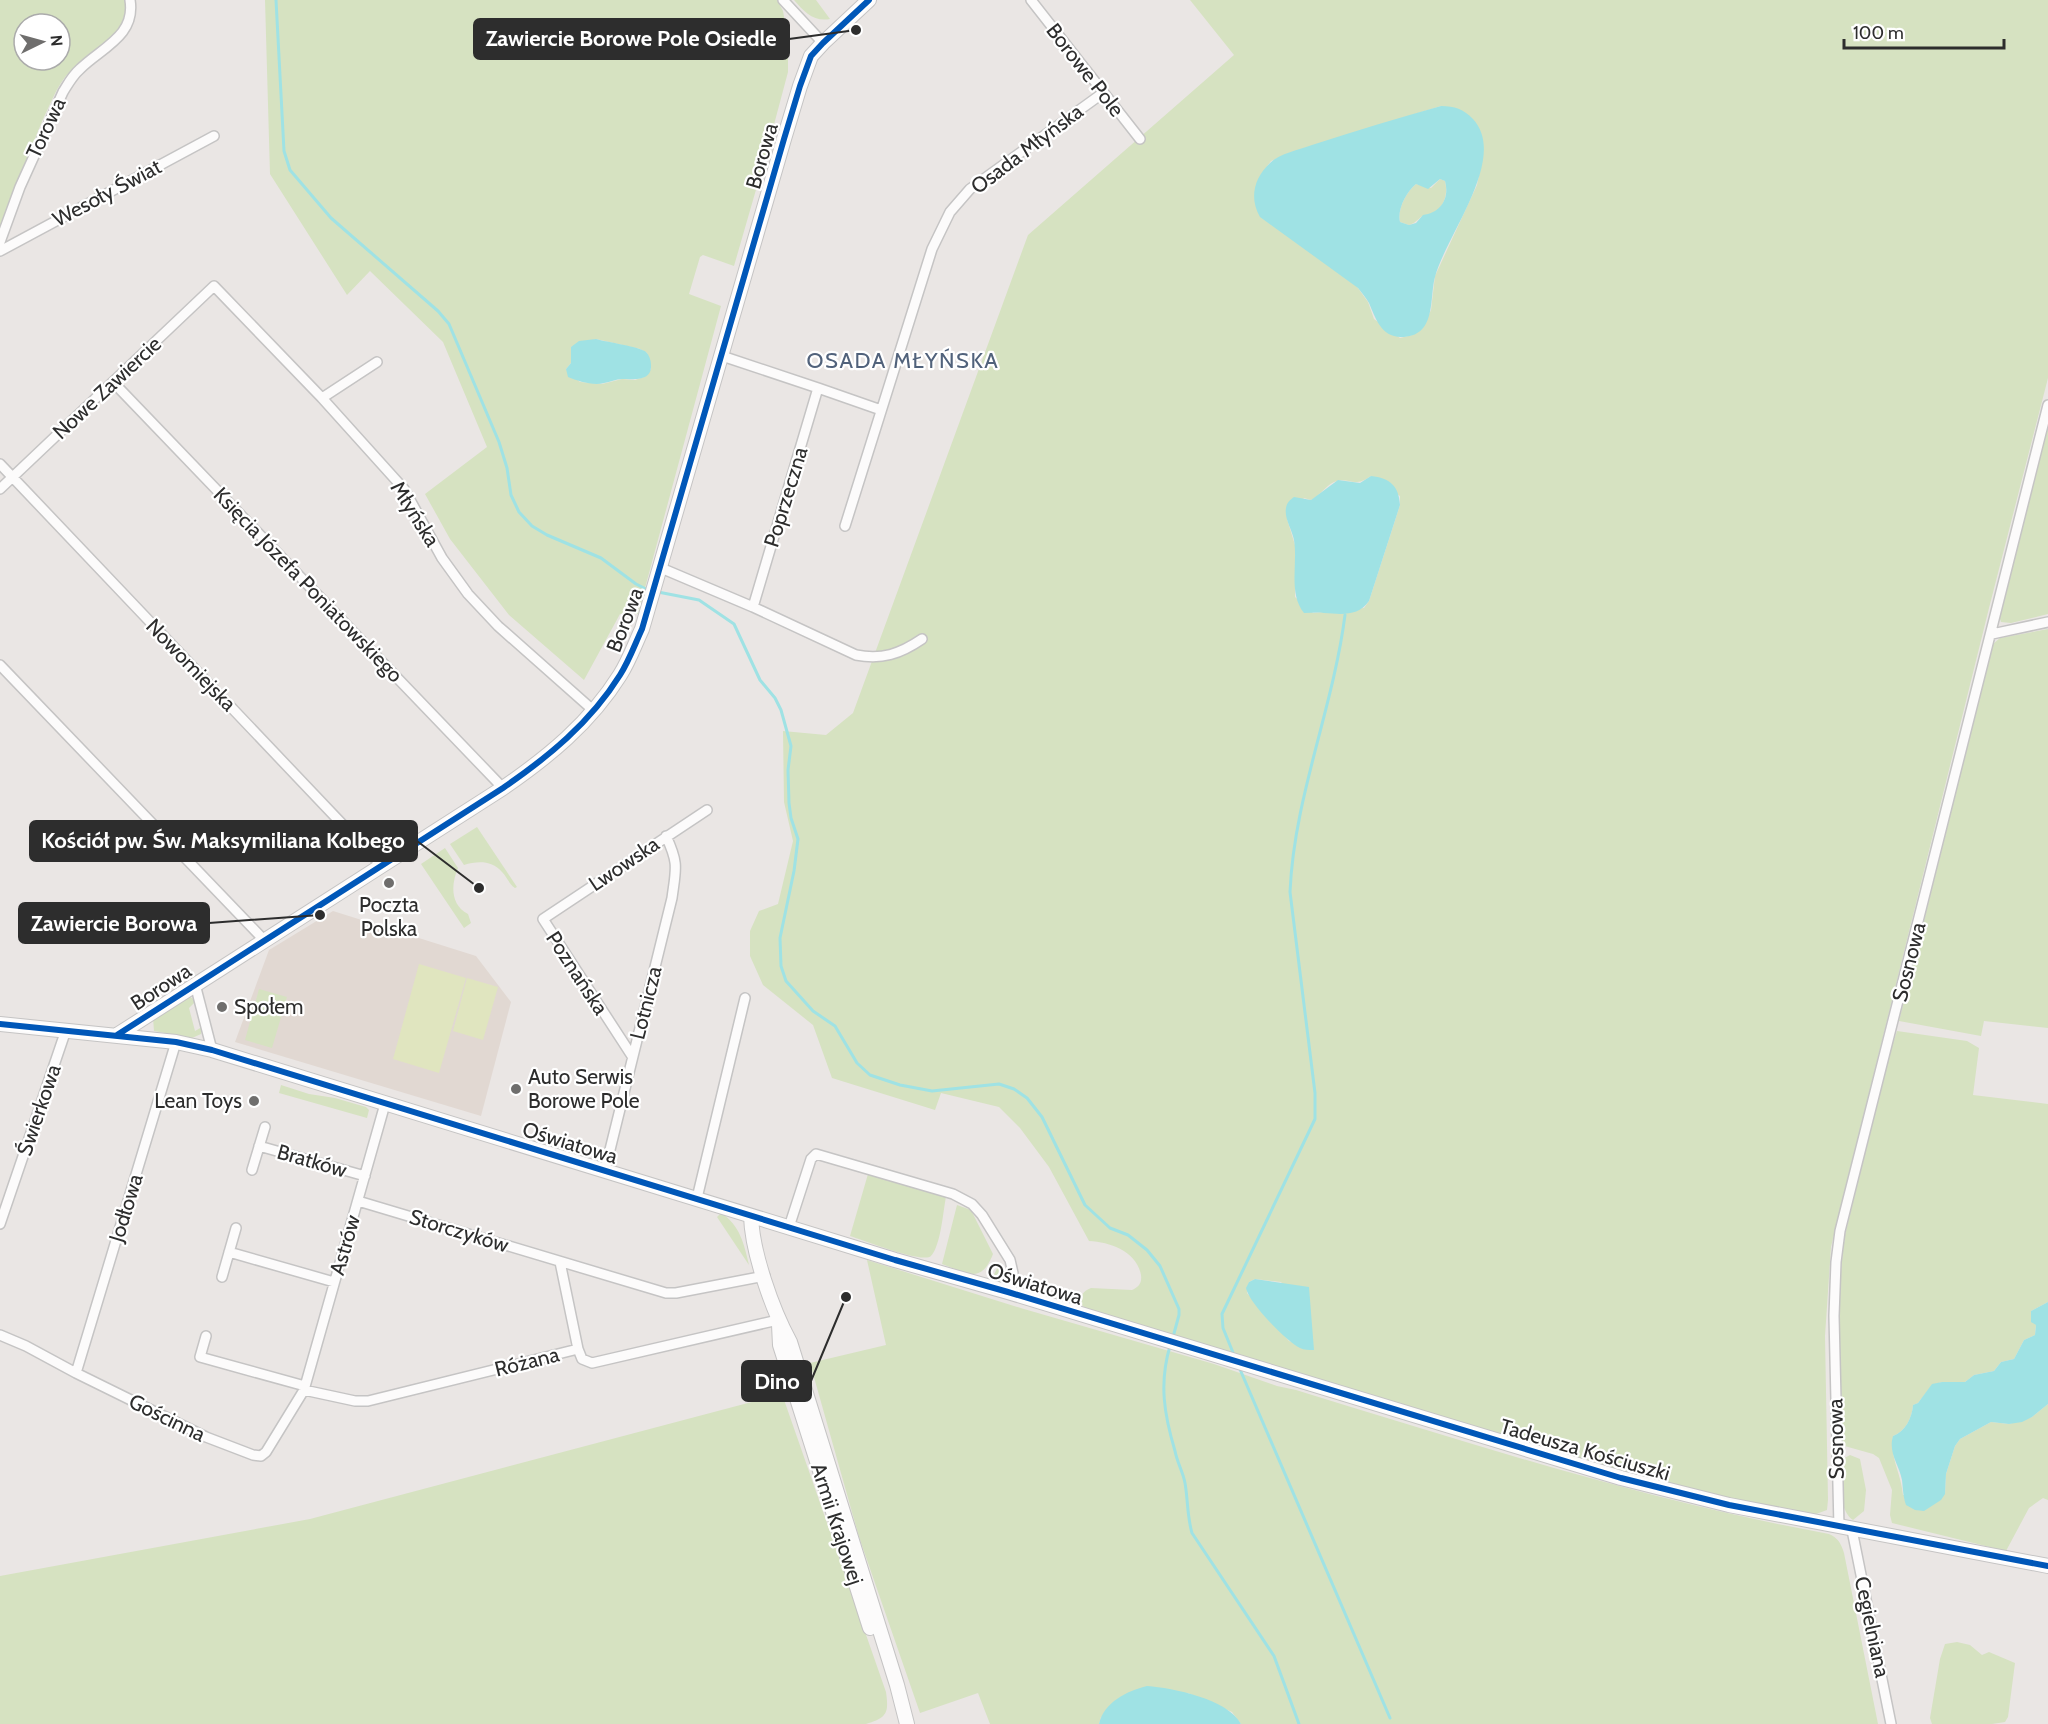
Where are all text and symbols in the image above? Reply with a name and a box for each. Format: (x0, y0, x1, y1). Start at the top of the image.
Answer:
north arrow (12, 12, 72, 72)
scale bar (1844, 12, 2004, 50)
street label: Borowe Pole (1041, 18, 1130, 121)
callout: Zawiercie Borowe Pole Osiedle (474, 19, 789, 59)
text: 100 m (1853, 22, 1904, 44)
text: Zawiercie Borowe Pole Osiedle (485, 25, 777, 52)
text: N (46, 34, 66, 47)
street label: Torowa (21, 93, 70, 162)
street label: Osada Młyńska (966, 98, 1088, 199)
street label: Borowa (740, 120, 783, 192)
street label: Wesoły Świat (48, 154, 165, 232)
street label: Nowe Zawiercie (47, 331, 166, 444)
district label: OSADA MŁYŃSKA (807, 347, 999, 374)
street label: Poprzeczna (758, 444, 813, 550)
street label: Młyńska (386, 476, 445, 551)
street label: Księcia Józefa Poniatowskiego (209, 482, 408, 687)
street label: Borowa (601, 584, 648, 656)
street label: Nowomiejska (140, 613, 242, 717)
callout: Kościół pw. Św. Maksymiliana Kolbego (30, 821, 417, 861)
text: Kościół pw. Św. Maksymiliana Kolbego (41, 827, 405, 854)
street label: Lwowska (584, 831, 664, 896)
marker: Poczta Polska (382, 876, 396, 890)
place label: Poczta Polska (359, 892, 419, 941)
callout: Zawiercie Borowa (19, 903, 209, 943)
text: Zawiercie Borowa (31, 910, 197, 937)
street label: Sosnowa (1887, 920, 1930, 1004)
street label: Poznańska (541, 926, 614, 1019)
street label: Borowa (126, 958, 196, 1015)
street label: Lotnicza (624, 964, 667, 1042)
place label: Społem (234, 994, 304, 1019)
marker: Społem (215, 1000, 229, 1014)
street label: Świerkowa (11, 1061, 66, 1159)
place label: Auto Serwis Borowe Pole (528, 1064, 640, 1113)
marker: Auto Serwis Borowe Pole (509, 1082, 523, 1096)
place label: Lean Toys (154, 1088, 242, 1113)
marker: Lean Toys (247, 1094, 261, 1108)
street label: Oświatowa (520, 1116, 621, 1169)
street label: Bratków (274, 1139, 350, 1182)
street label: Jodłowa (103, 1171, 148, 1246)
street label: Storczyków (406, 1204, 512, 1257)
street label: Astrów (324, 1212, 365, 1278)
street label: Oświatowa (985, 1257, 1086, 1310)
street label: Różana (492, 1341, 562, 1382)
callout: Dino (742, 1361, 811, 1401)
text: Dino (754, 1368, 800, 1395)
street label: Gościnna (125, 1388, 209, 1447)
street label: Sosnowa (1822, 1398, 1849, 1480)
street label: Tadeusza Kościuszki (1497, 1413, 1673, 1486)
street label: Armii Krajowej (805, 1460, 869, 1588)
street label: Cegielniana (1850, 1574, 1895, 1680)

